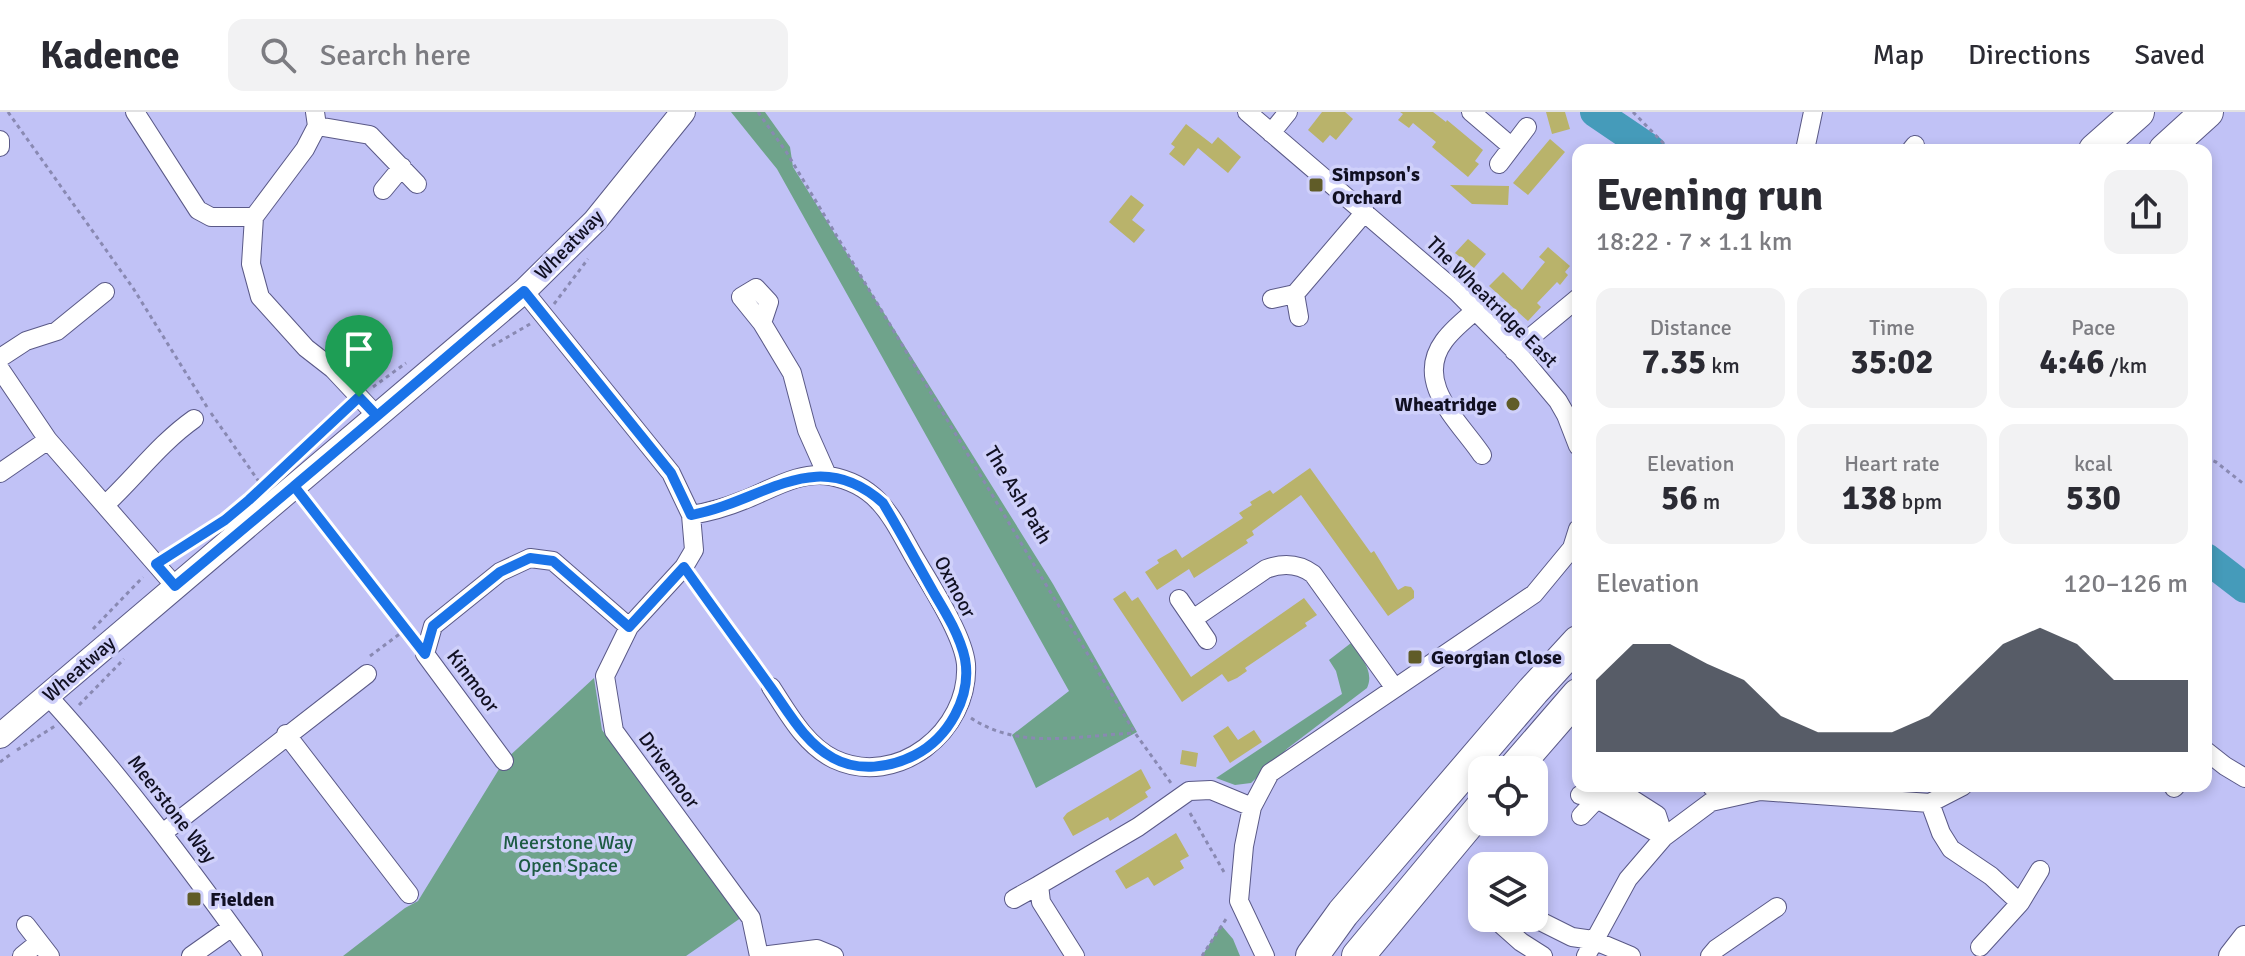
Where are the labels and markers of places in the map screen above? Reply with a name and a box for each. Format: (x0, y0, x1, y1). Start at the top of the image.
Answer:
place label: Simpson's Orchard (1332, 162, 1420, 210)
marker: Simpson's Orchard (1307, 176, 1325, 194)
pin (325, 315, 393, 397)
place label: Wheatridge (1395, 392, 1497, 417)
marker: Wheatridge (1504, 395, 1522, 413)
place label: Georgian Close (1431, 645, 1562, 670)
marker: Georgian Close (1406, 648, 1424, 666)
place label: Fielden (210, 887, 274, 912)
marker: Fielden (185, 890, 203, 908)

